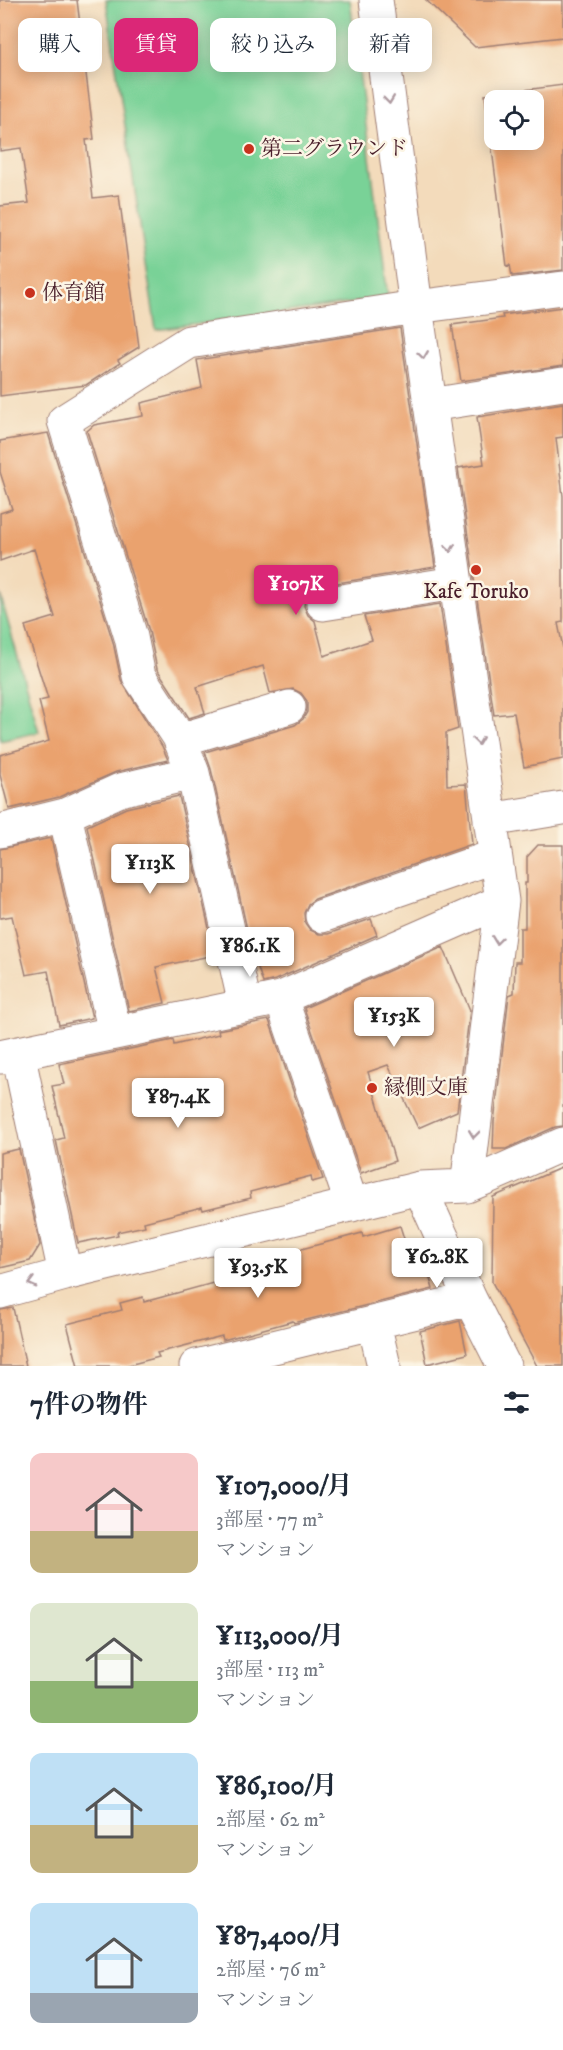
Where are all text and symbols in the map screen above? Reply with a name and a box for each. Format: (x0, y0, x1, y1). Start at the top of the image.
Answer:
chip: 購入 (18, 18, 102, 72)
chip: 賃貸 (114, 18, 198, 72)
chip: 絞り込み (210, 18, 336, 72)
chip: 新着 (348, 18, 432, 72)
map controls (484, 90, 544, 150)
button: locate (484, 90, 544, 150)
one-way arrow (382, 95, 395, 104)
place label: 第二グラウンド (261, 136, 408, 162)
marker: 第二グラウンド (242, 142, 256, 156)
place label: 体育館 (42, 280, 105, 306)
marker: 体育館 (23, 286, 37, 300)
one-way arrow (416, 351, 428, 360)
one-way arrow (444, 544, 456, 553)
marker: Kafe Toruko (469, 563, 483, 577)
pin: ¥107K (254, 565, 338, 616)
text: ¥107K (268, 572, 324, 597)
place label: Kafe Toruko (423, 579, 529, 605)
one-way arrow (472, 737, 484, 746)
pin: ¥113K (108, 844, 192, 895)
text: ¥113K (125, 851, 175, 876)
pin: ¥86.1K (201, 927, 299, 978)
text: ¥86.1K (220, 934, 280, 959)
one-way arrow (491, 936, 504, 945)
pin: ¥153K (352, 997, 436, 1048)
text: ¥153K (368, 1004, 420, 1029)
place label: 縁側文庫 (384, 1075, 468, 1101)
pin: ¥87.4K (129, 1078, 227, 1129)
marker: 縁側文庫 (365, 1081, 379, 1095)
text: ¥87.4K (146, 1085, 210, 1110)
one-way arrow (468, 1129, 480, 1139)
pin: ¥62.8K (388, 1238, 486, 1289)
text: ¥62.8K (406, 1245, 468, 1270)
pin: ¥93.5K (209, 1248, 307, 1299)
text: ¥93.5K (228, 1255, 288, 1280)
one-way arrow (28, 1276, 38, 1288)
icon: filters (500, 1386, 533, 1419)
text: 7件の物件 (30, 1389, 148, 1422)
text: ¥107,000/月 (216, 1470, 352, 1503)
icon: home (78, 1477, 150, 1549)
text: 3部屋 · 77 m² (216, 1508, 323, 1533)
text: マンション (216, 1538, 315, 1563)
text: ¥113,000/月 (216, 1620, 344, 1653)
icon: home (78, 1627, 150, 1699)
text: 3部屋 · 113 m² (216, 1658, 324, 1683)
text: マンション (216, 1688, 315, 1713)
text: ¥86,100/月 (216, 1770, 338, 1803)
icon: home (78, 1777, 150, 1849)
text: 2部屋 · 62 m² (216, 1808, 325, 1833)
text: マンション (216, 1838, 315, 1863)
text: ¥87,400/月 (216, 1920, 344, 1953)
icon: home (78, 1927, 150, 1999)
text: 2部屋 · 76 m² (216, 1958, 325, 1983)
text: マンション (216, 1988, 315, 2013)

